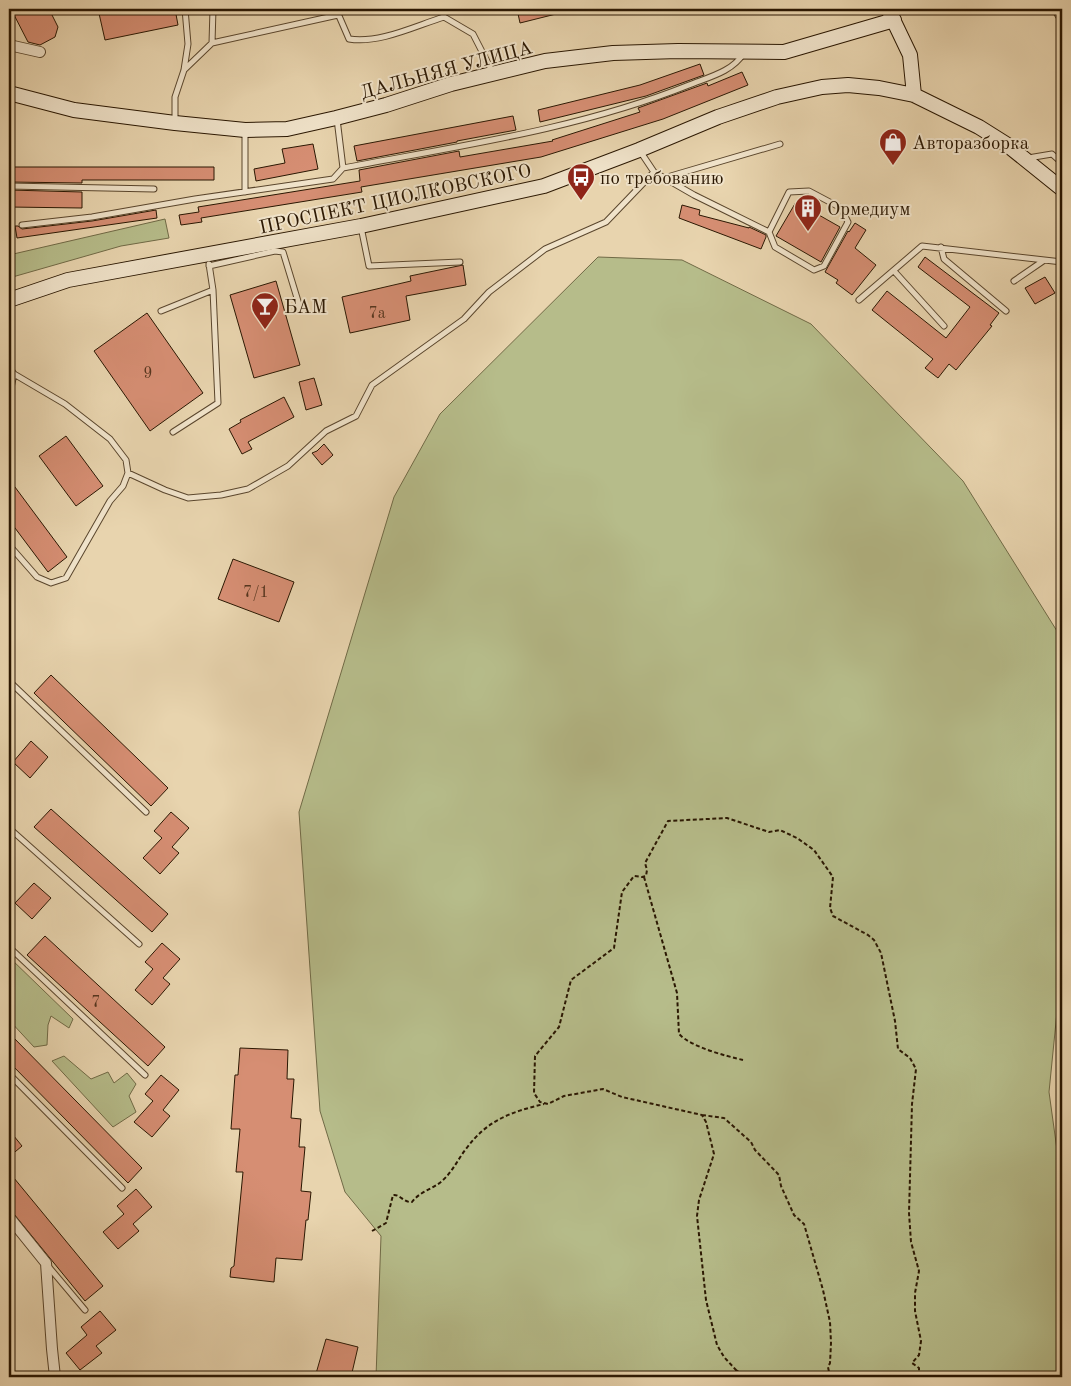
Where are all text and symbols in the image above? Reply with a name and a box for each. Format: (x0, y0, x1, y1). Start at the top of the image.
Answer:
street label: ДАЛЬНЯЯ УЛИЦА (359, 39, 535, 104)
shop icon: Авторазборка (878, 127, 908, 166)
place label: Авторазборка (912, 135, 1030, 154)
street label: ПРОСПЕКТ ЦИОЛКОВСКОГО (258, 162, 533, 239)
bus stop icon: по требованию (566, 162, 596, 201)
place label: по требованию (600, 170, 723, 189)
building icon: Ормедиум (793, 193, 823, 232)
place label: Ормедиум (827, 201, 910, 220)
bar icon: БАМ (250, 291, 280, 330)
place label: БАМ (284, 299, 327, 318)
house number: 7а (368, 306, 386, 322)
house number: 9 (143, 366, 153, 382)
house number: 7/1 (243, 585, 269, 601)
house number: 7 (91, 995, 101, 1011)

